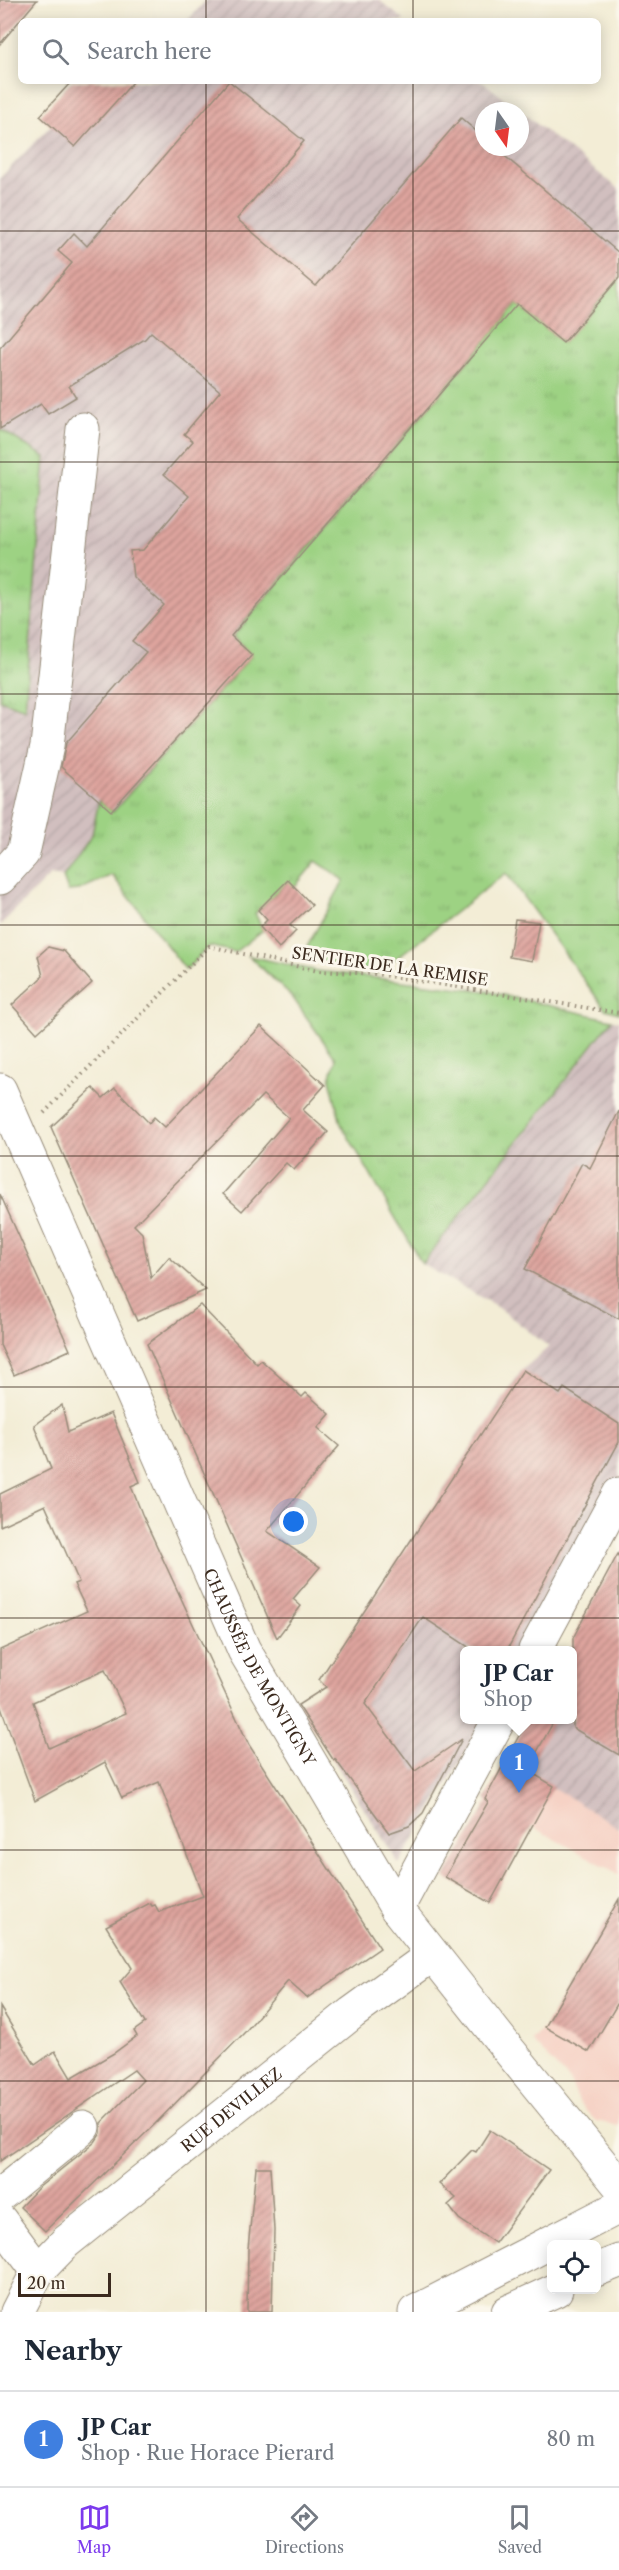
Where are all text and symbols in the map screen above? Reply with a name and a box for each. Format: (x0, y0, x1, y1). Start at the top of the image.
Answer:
search box (18, 18, 601, 84)
icon: search (39, 35, 72, 68)
text: Search here (87, 38, 212, 65)
north arrow (475, 102, 529, 156)
street label: SENTIER DE LA REMISE (291, 942, 489, 990)
your location (279, 1507, 308, 1536)
street label: CHAUSSÉE DE MONTIGNY (200, 1565, 320, 1770)
popup (460, 1646, 577, 1724)
text: JP Car (483, 1660, 554, 1687)
text: Shop (483, 1687, 533, 1711)
pin: 1 (500, 1744, 538, 1793)
street label: RUE DEVILLEZ (177, 2063, 286, 2156)
map controls (547, 2240, 601, 2294)
button: locate (547, 2240, 601, 2294)
scale bar (18, 2270, 111, 2298)
text: 20 m (27, 2273, 66, 2293)
text: Nearby (24, 2335, 122, 2367)
text: JP Car (81, 2414, 151, 2441)
text: 1 (39, 2427, 48, 2451)
text: 80 m (547, 2427, 595, 2451)
text: Shop · Rue Horace Pierard (81, 2441, 334, 2465)
tab: Map (77, 2501, 111, 2557)
tab: Directions (265, 2501, 344, 2557)
tab: Saved (498, 2501, 542, 2557)

